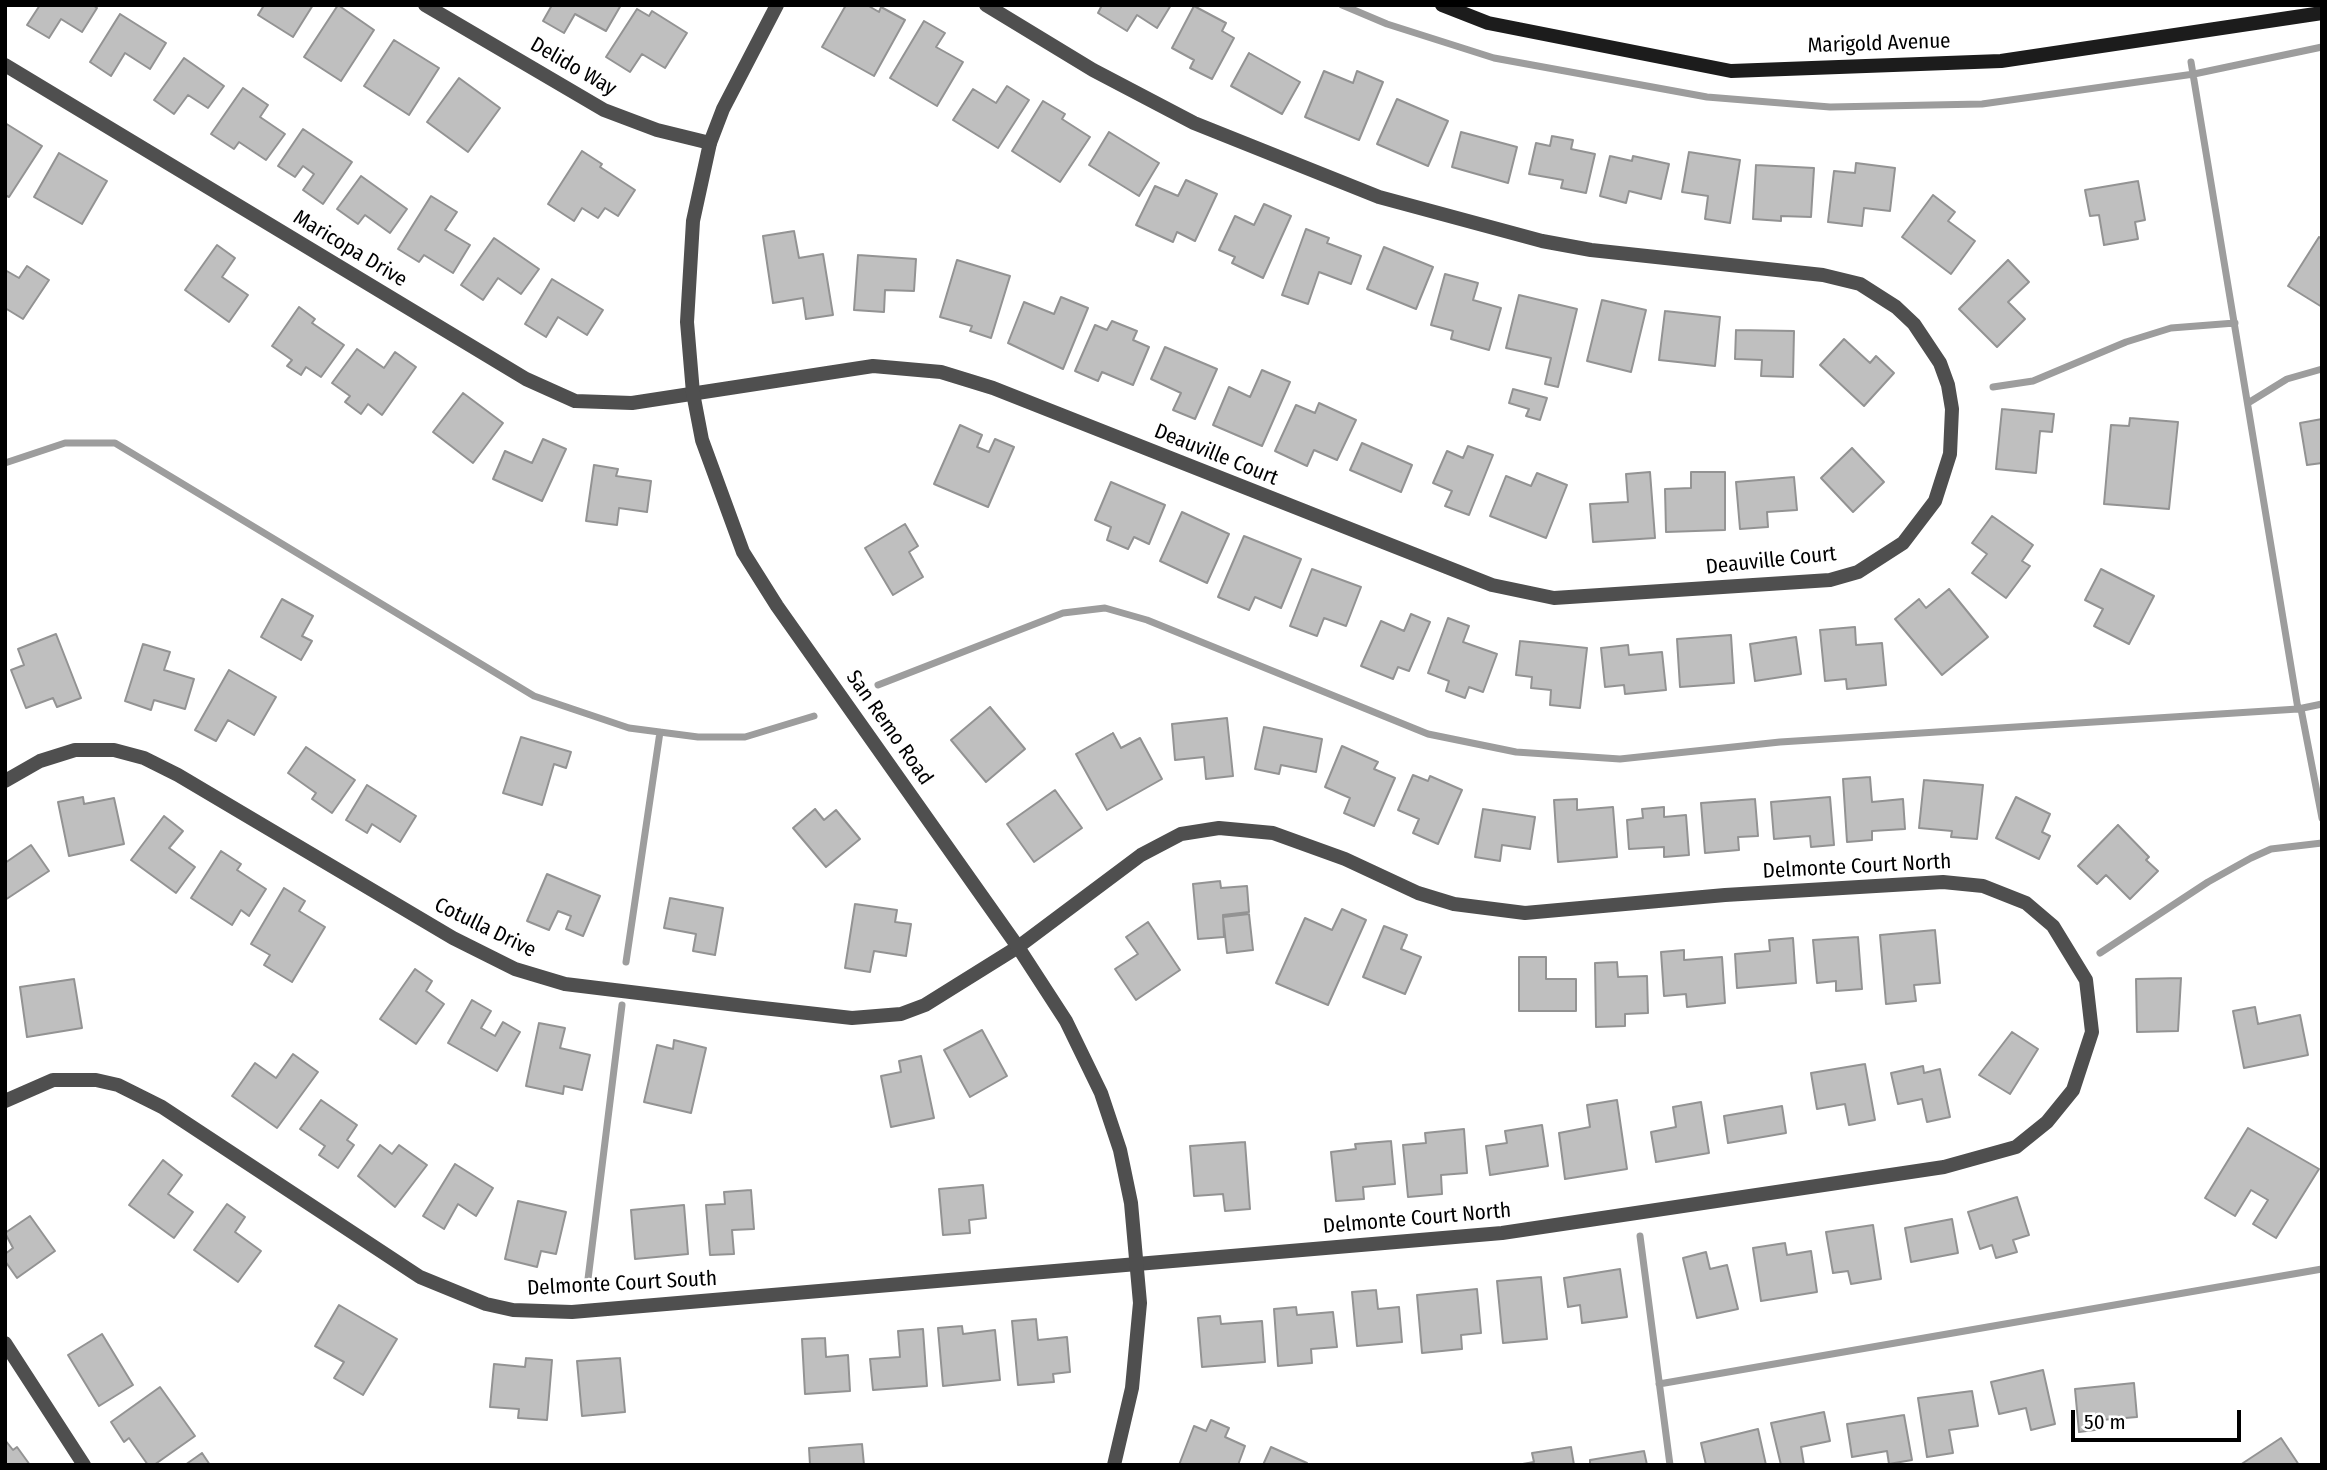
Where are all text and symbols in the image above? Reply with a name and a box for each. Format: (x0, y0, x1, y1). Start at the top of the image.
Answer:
street label: Marigold Avenue (1807, 29, 1951, 59)
street label: Delido Way (526, 32, 620, 102)
street label: Maricopa Drive (289, 205, 411, 293)
street label: Deauville Court (1151, 419, 1281, 491)
street label: Deauville Court (1705, 542, 1837, 580)
street label: San Remo Road (840, 666, 938, 790)
street label: Delmonte Court North (1762, 849, 1952, 885)
street label: Cotulla Drive (430, 893, 540, 963)
street label: Delmonte Court North (1322, 1198, 1512, 1240)
street label: Delmonte Court South (526, 1266, 718, 1302)
scale bar (2075, 1396, 2245, 1440)
text: 50 m (2084, 1409, 2126, 1435)

